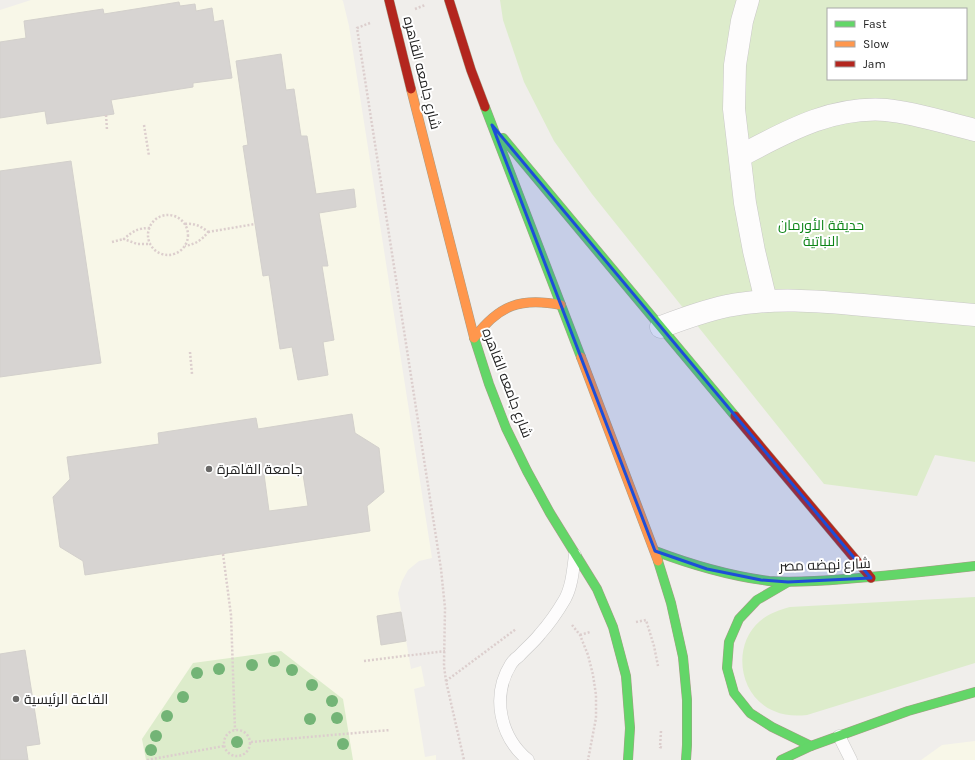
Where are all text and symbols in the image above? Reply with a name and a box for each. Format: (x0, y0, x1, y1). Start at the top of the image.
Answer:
legend (827, 8, 967, 80)
street label: شارع جامعه القاهره (400, 15, 444, 131)
text: Fast (863, 17, 887, 31)
text: Slow (863, 37, 889, 51)
text: Jam (863, 57, 886, 71)
park label: حديقة الأورمان النباتية (778, 217, 864, 250)
street label: شارع جامعه القاهره (478, 326, 536, 440)
place label: جامعة القاهرة (217, 461, 302, 478)
marker: جامعة القاهرة (204, 464, 214, 474)
street label: شارع نهضه مصر (778, 555, 871, 575)
place label: القاعة الرئيسية (24, 691, 108, 708)
marker: القاعة الرئيسية (11, 694, 21, 704)

